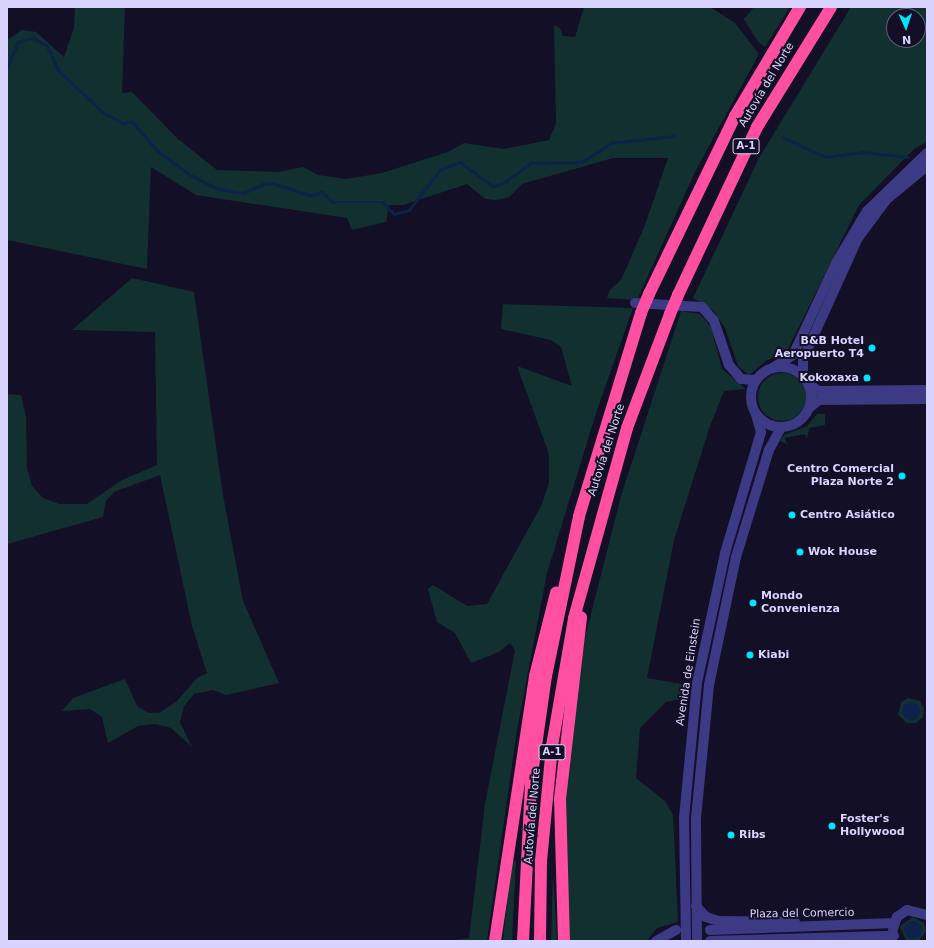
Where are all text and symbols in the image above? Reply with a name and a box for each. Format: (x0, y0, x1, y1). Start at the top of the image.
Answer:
north arrow (886, 8, 926, 48)
text: N (902, 33, 912, 46)
street label: Autovía del Norte (737, 40, 797, 130)
road number: A-1 (732, 138, 760, 154)
place label: B&B Hotel Aeropuerto T4 (775, 335, 864, 361)
marker: B&B Hotel Aeropuerto T4 (867, 343, 877, 353)
place label: Kokoxaxa (799, 371, 859, 385)
marker: Kokoxaxa (862, 373, 872, 383)
street label: Autovía del Norte (586, 402, 628, 498)
place label: Centro Comercial Plaza Norte 2 (787, 463, 894, 489)
marker: Centro Comercial Plaza Norte 2 (897, 471, 907, 481)
place label: Centro Asiático (800, 508, 895, 522)
marker: Centro Asiático (787, 510, 797, 520)
place label: Wok House (808, 545, 877, 559)
marker: Wok House (795, 547, 805, 557)
place label: Mondo Convenienza (761, 590, 840, 616)
marker: Mondo Convenienza (748, 598, 758, 608)
street label: Avenida de Einstein (674, 617, 704, 727)
place label: Kiabi (758, 648, 789, 662)
marker: Kiabi (745, 650, 755, 660)
road number: A-1 (538, 744, 566, 760)
street label: Autovía del Norte (522, 768, 544, 864)
place label: Foster's Hollywood (840, 813, 905, 839)
marker: Foster's Hollywood (827, 821, 837, 831)
place label: Ribs (739, 828, 766, 842)
marker: Ribs (726, 830, 736, 840)
street label: Plaza del Comercio (750, 906, 854, 922)

